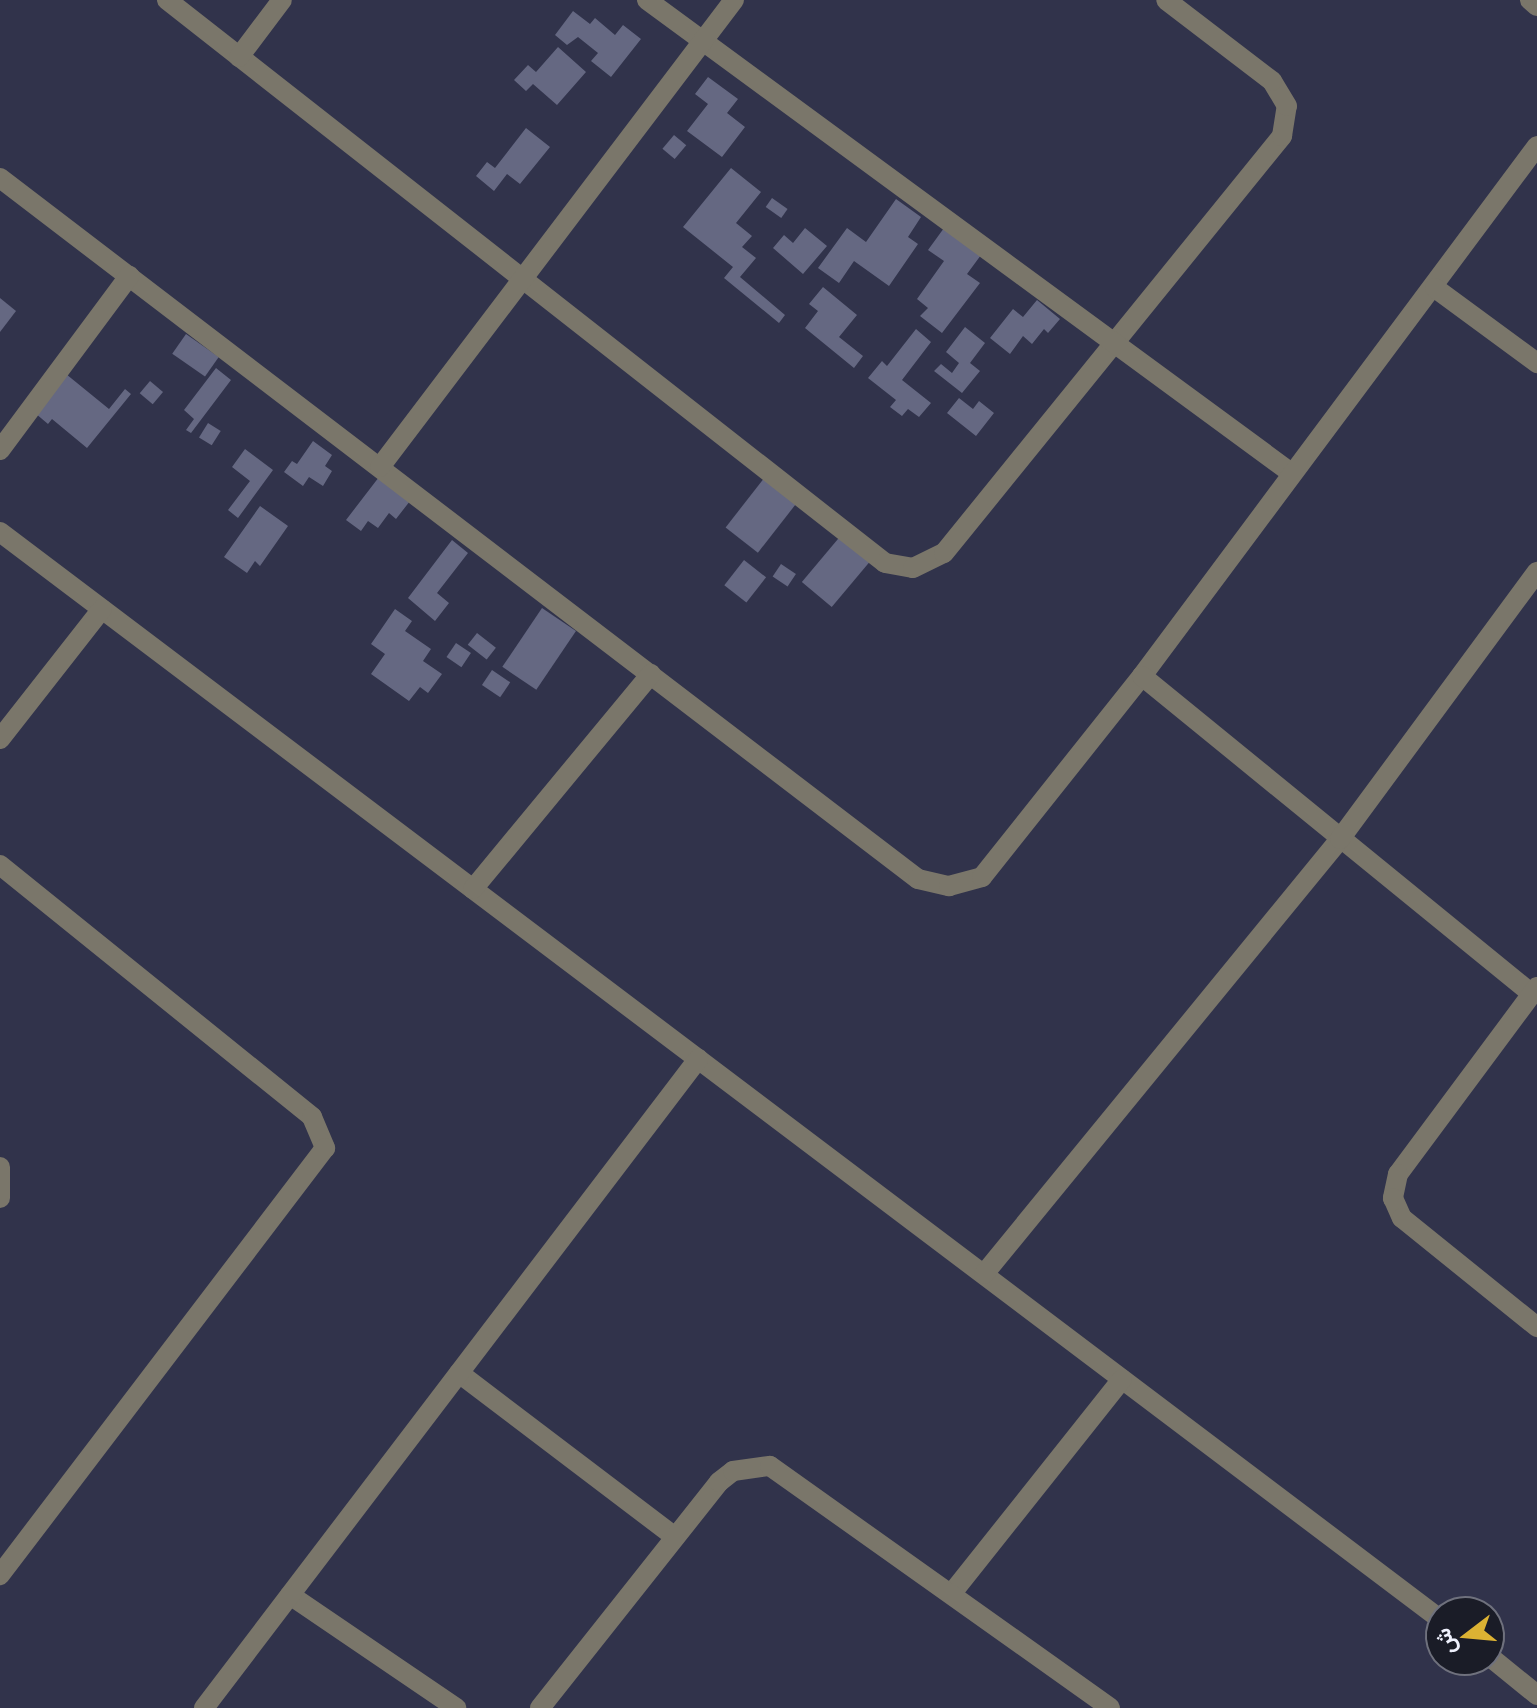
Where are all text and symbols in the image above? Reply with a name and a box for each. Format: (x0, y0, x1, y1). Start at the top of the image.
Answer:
north arrow (1425, 1596, 1505, 1676)
text: ش (1428, 1626, 1460, 1658)

